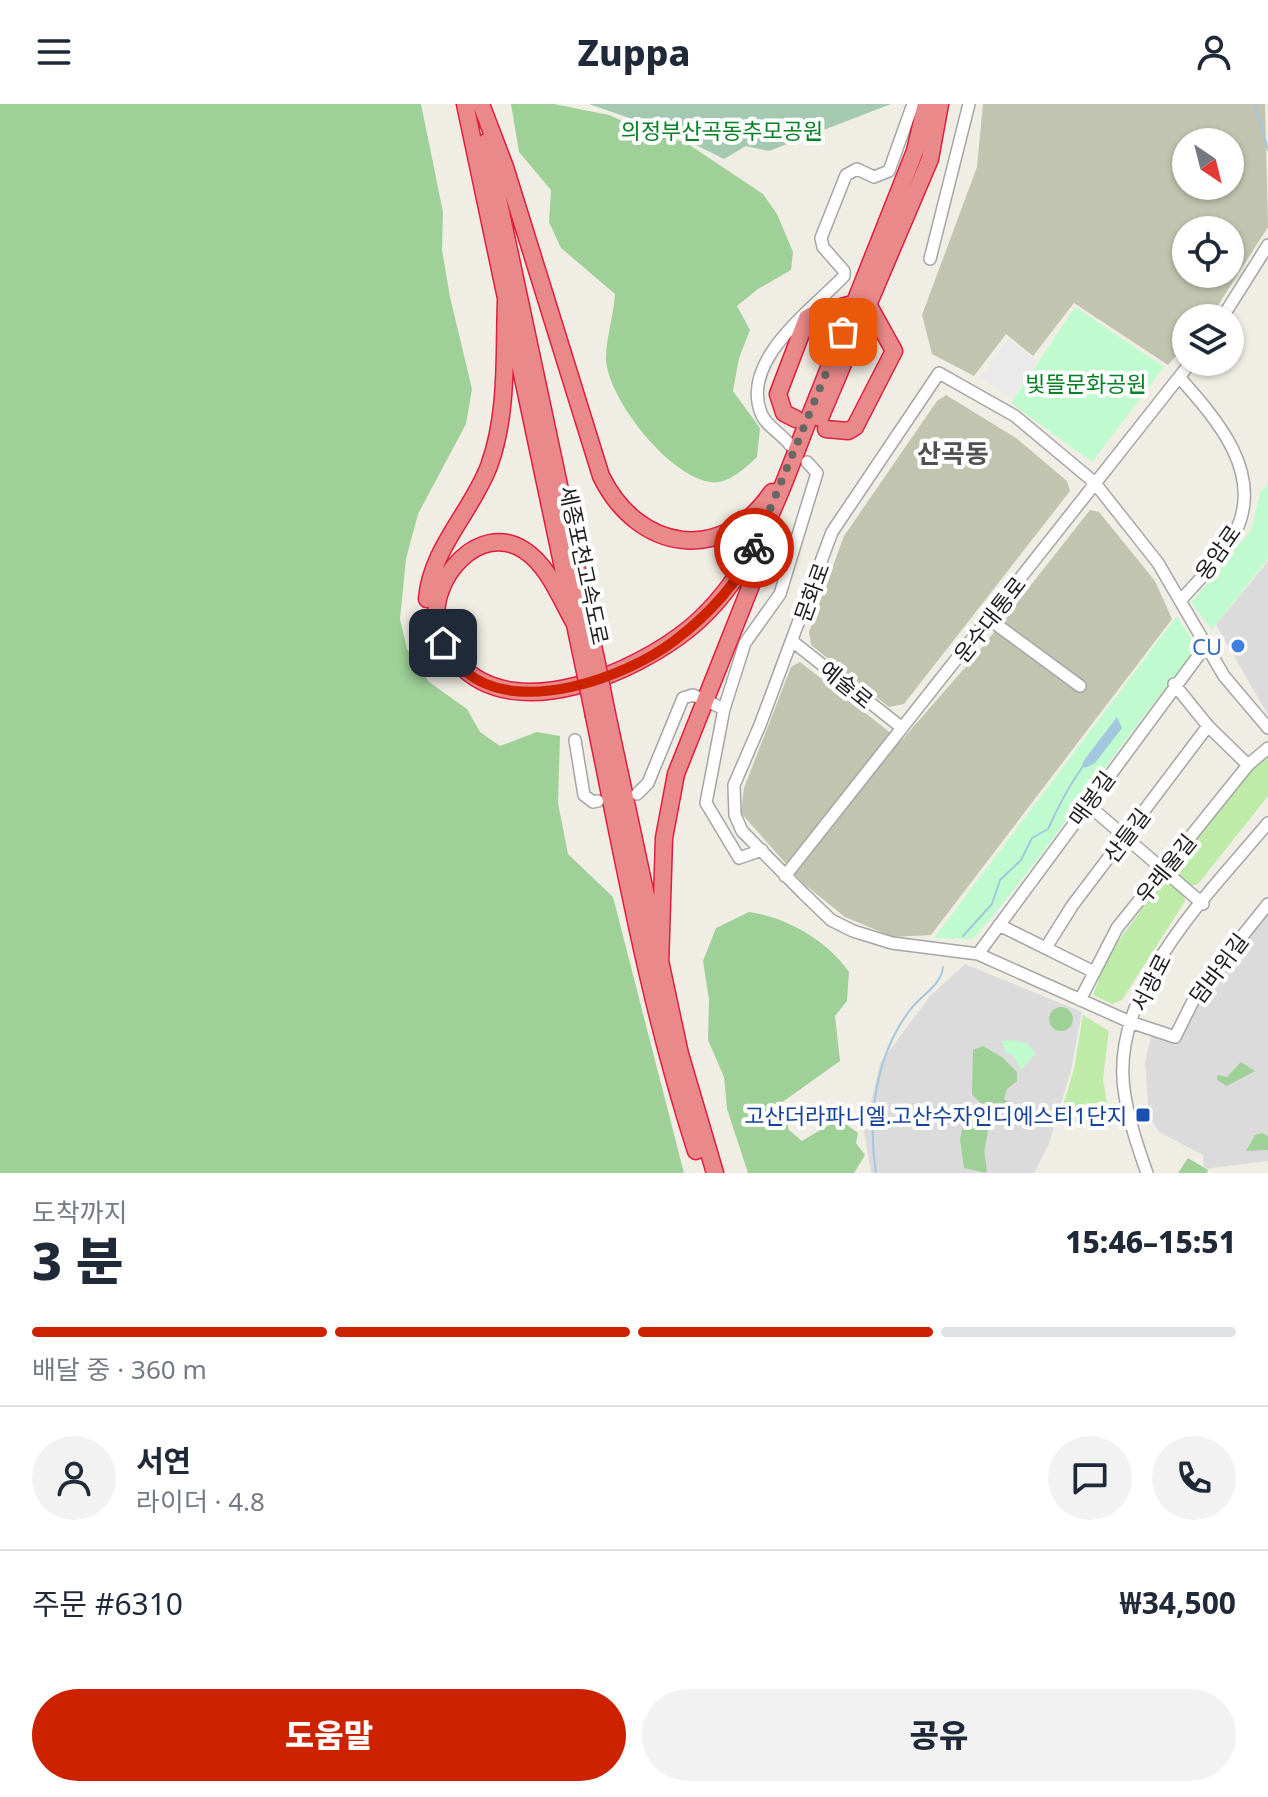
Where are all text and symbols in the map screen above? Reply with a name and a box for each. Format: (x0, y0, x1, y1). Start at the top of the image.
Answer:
text: Zuppa (578, 28, 690, 77)
icon: menu (32, 30, 76, 74)
icon: person (1192, 30, 1236, 74)
park label: 의정부산곡동추모공원 (621, 115, 823, 145)
north arrow (1172, 128, 1244, 200)
map controls (1172, 128, 1244, 376)
button: locate (1172, 216, 1244, 288)
pin (809, 298, 877, 366)
button: layers (1172, 304, 1244, 376)
icon: bag (821, 310, 865, 354)
park label: 빛뜰문화공원 (1025, 368, 1147, 398)
district label: 산곡동 (917, 435, 989, 471)
street label: 세종포천고속도로 (553, 483, 617, 647)
courier (714, 508, 794, 588)
street label: 옹암로 (1187, 519, 1247, 585)
icon: bike (732, 526, 776, 570)
street label: 문화로 (787, 558, 835, 626)
street label: 운수대통로 (946, 570, 1032, 668)
pin (409, 609, 477, 677)
icon: home (421, 621, 465, 665)
place label: CU (1192, 631, 1222, 661)
marker: CU (1229, 637, 1247, 655)
street label: 예술로 (814, 653, 880, 715)
street label: 매봉길 (1061, 765, 1121, 831)
street label: 산들길 (1096, 802, 1156, 868)
street label: 우레울길 (1128, 827, 1202, 909)
street label: 덤바위길 (1182, 927, 1254, 1009)
street label: 서광로 (1123, 948, 1177, 1016)
place label: 고산더라파니엘.고산수자인디에스티1단지 (744, 1100, 1127, 1130)
marker: 고산더라파니엘.고산수자인디에스티1단지 (1134, 1106, 1152, 1124)
text: 도착까지 (32, 1194, 128, 1230)
text: 15:46–15:51 (1065, 1221, 1236, 1262)
text: 3 분 (32, 1224, 123, 1295)
text: 배달 중 · 360 m (32, 1351, 207, 1387)
button: person (32, 1436, 116, 1520)
button: chat (1048, 1436, 1132, 1520)
button: phone (1152, 1436, 1236, 1520)
text: 서연 (136, 1440, 191, 1481)
text: 라이더 · 4.8 (136, 1483, 265, 1519)
text: ₩34,500 (1120, 1582, 1236, 1623)
text: 주문 #6310 (32, 1583, 183, 1624)
button: 도움말 (32, 1689, 626, 1781)
button: 공유 (642, 1689, 1236, 1781)

